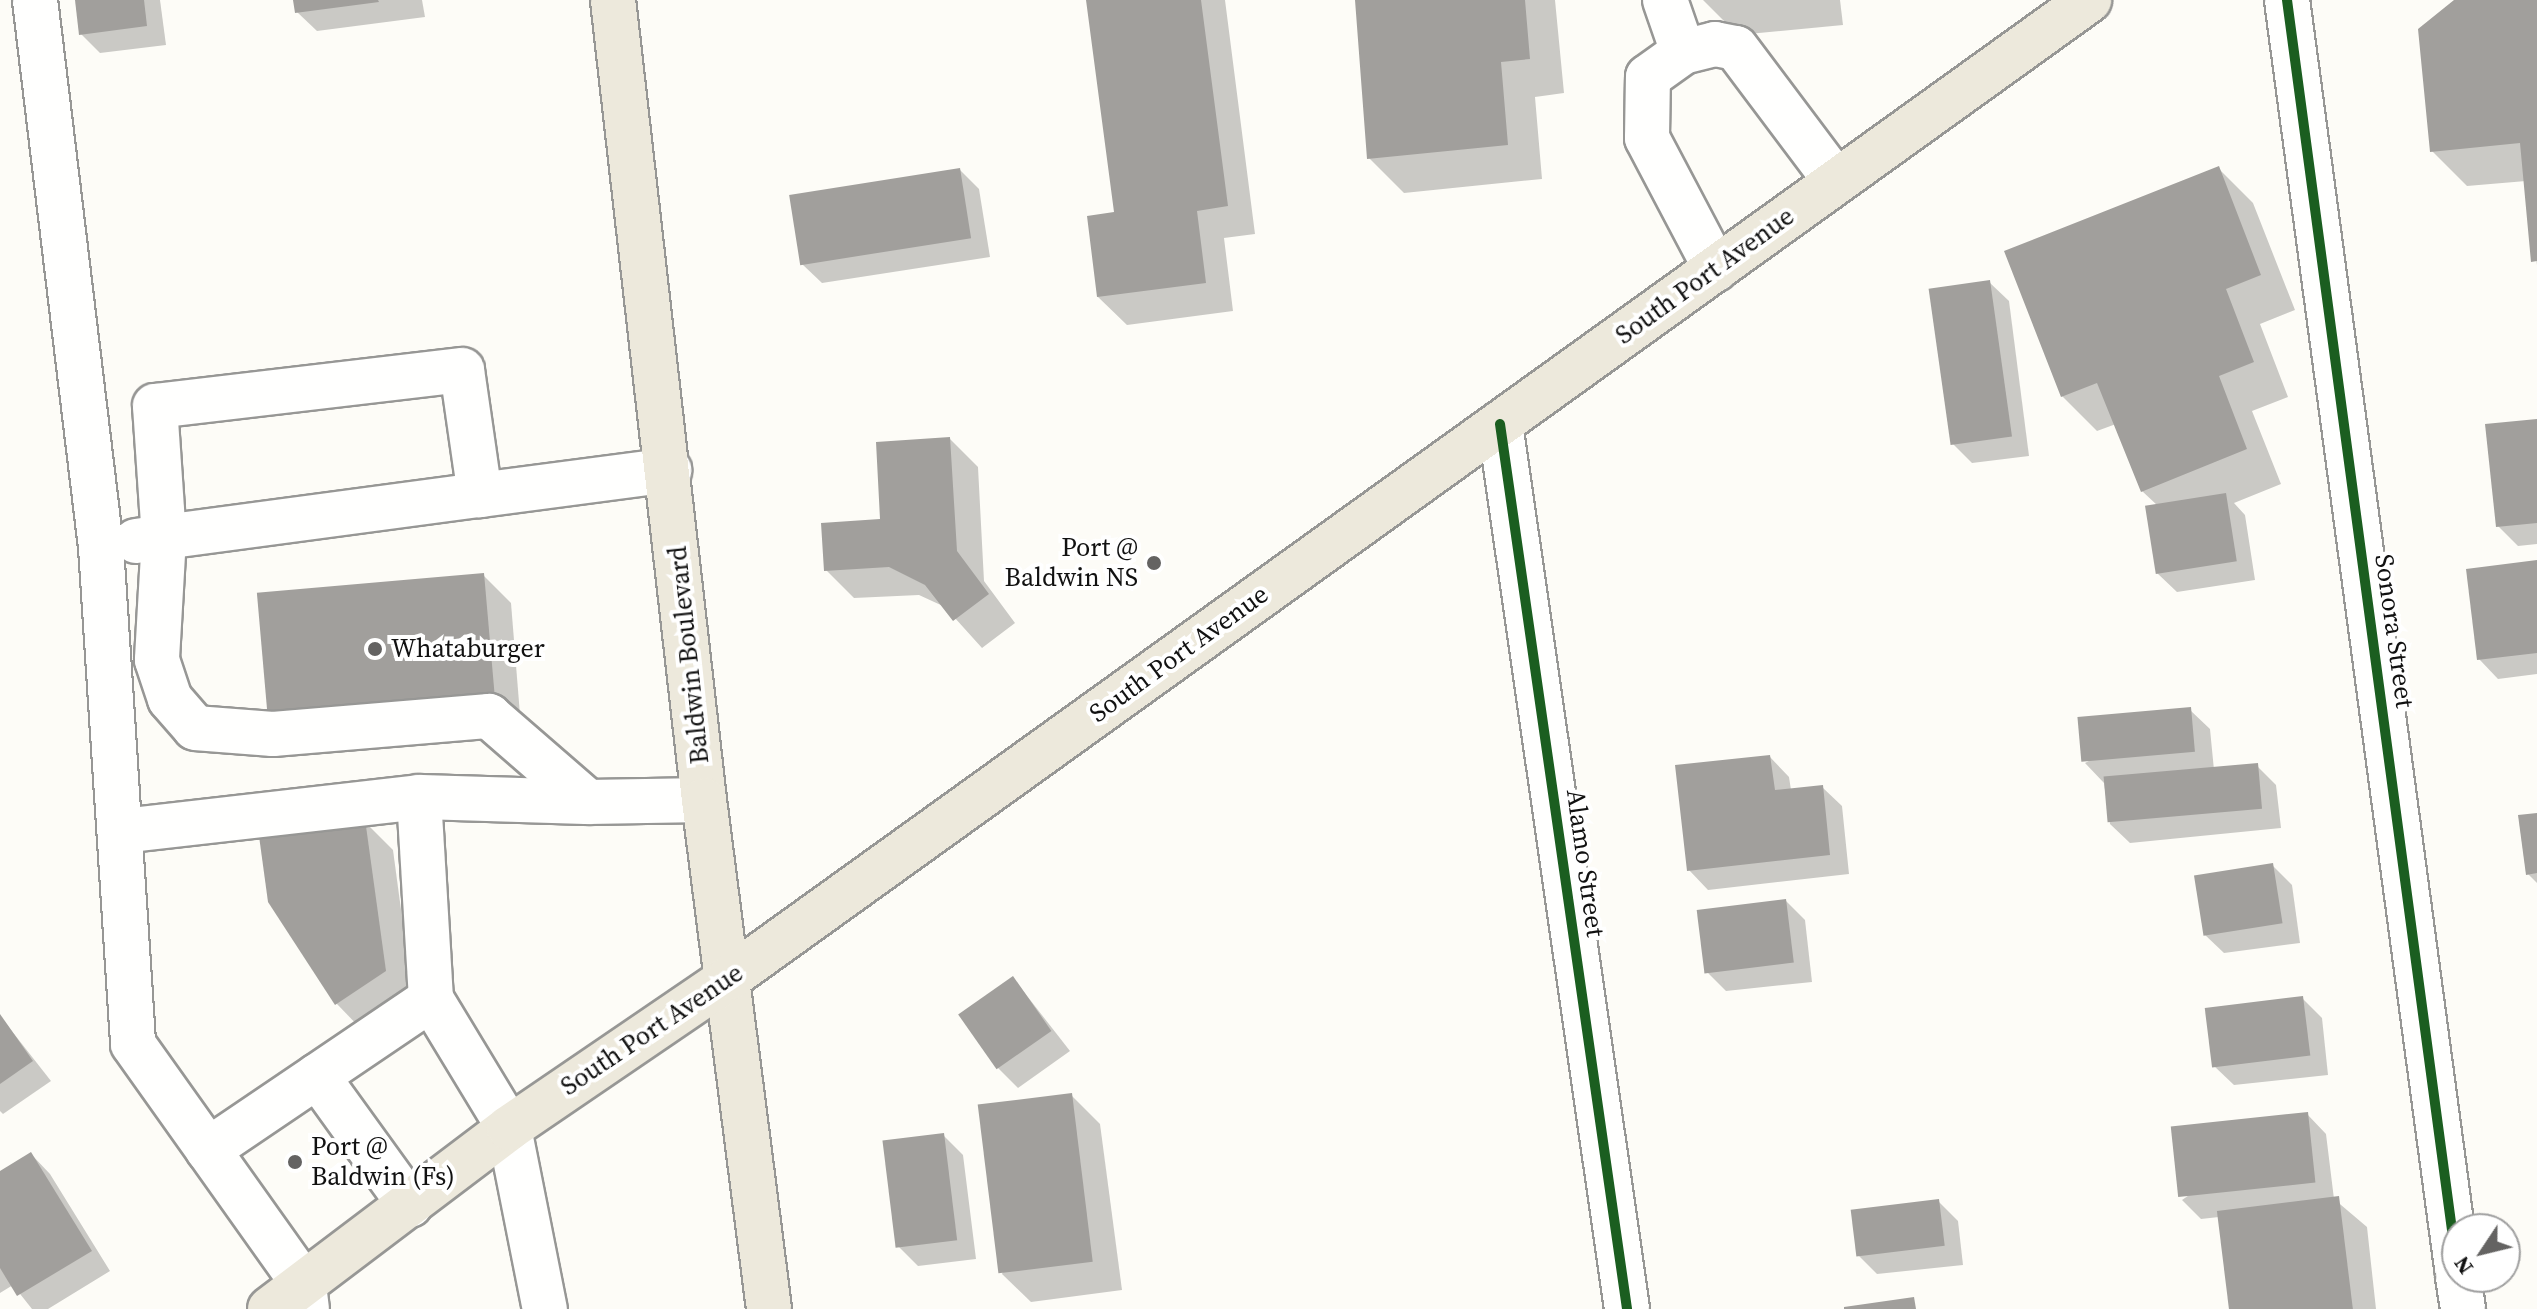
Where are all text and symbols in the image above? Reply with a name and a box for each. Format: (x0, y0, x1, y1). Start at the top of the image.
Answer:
street label: South Port Avenue (1610, 201, 1800, 351)
place label: Port @ Baldwin NS (1005, 532, 1138, 594)
street label: Baldwin Boulevard (662, 545, 716, 765)
street label: Sonora Street (2368, 552, 2420, 710)
marker: Port @ Baldwin NS (1145, 554, 1163, 572)
street label: South Port Avenue (1084, 579, 1274, 729)
place label: Whataburger (391, 633, 545, 665)
marker: Whataburger (366, 640, 384, 658)
street label: Alamo Street (1559, 787, 1611, 939)
street label: South Port Avenue (555, 958, 749, 1102)
place label: Port @ Baldwin (Fs) (311, 1131, 455, 1192)
marker: Port @ Baldwin (Fs) (286, 1153, 304, 1171)
north arrow (2441, 1213, 2521, 1293)
text: N (2446, 1250, 2480, 1281)

